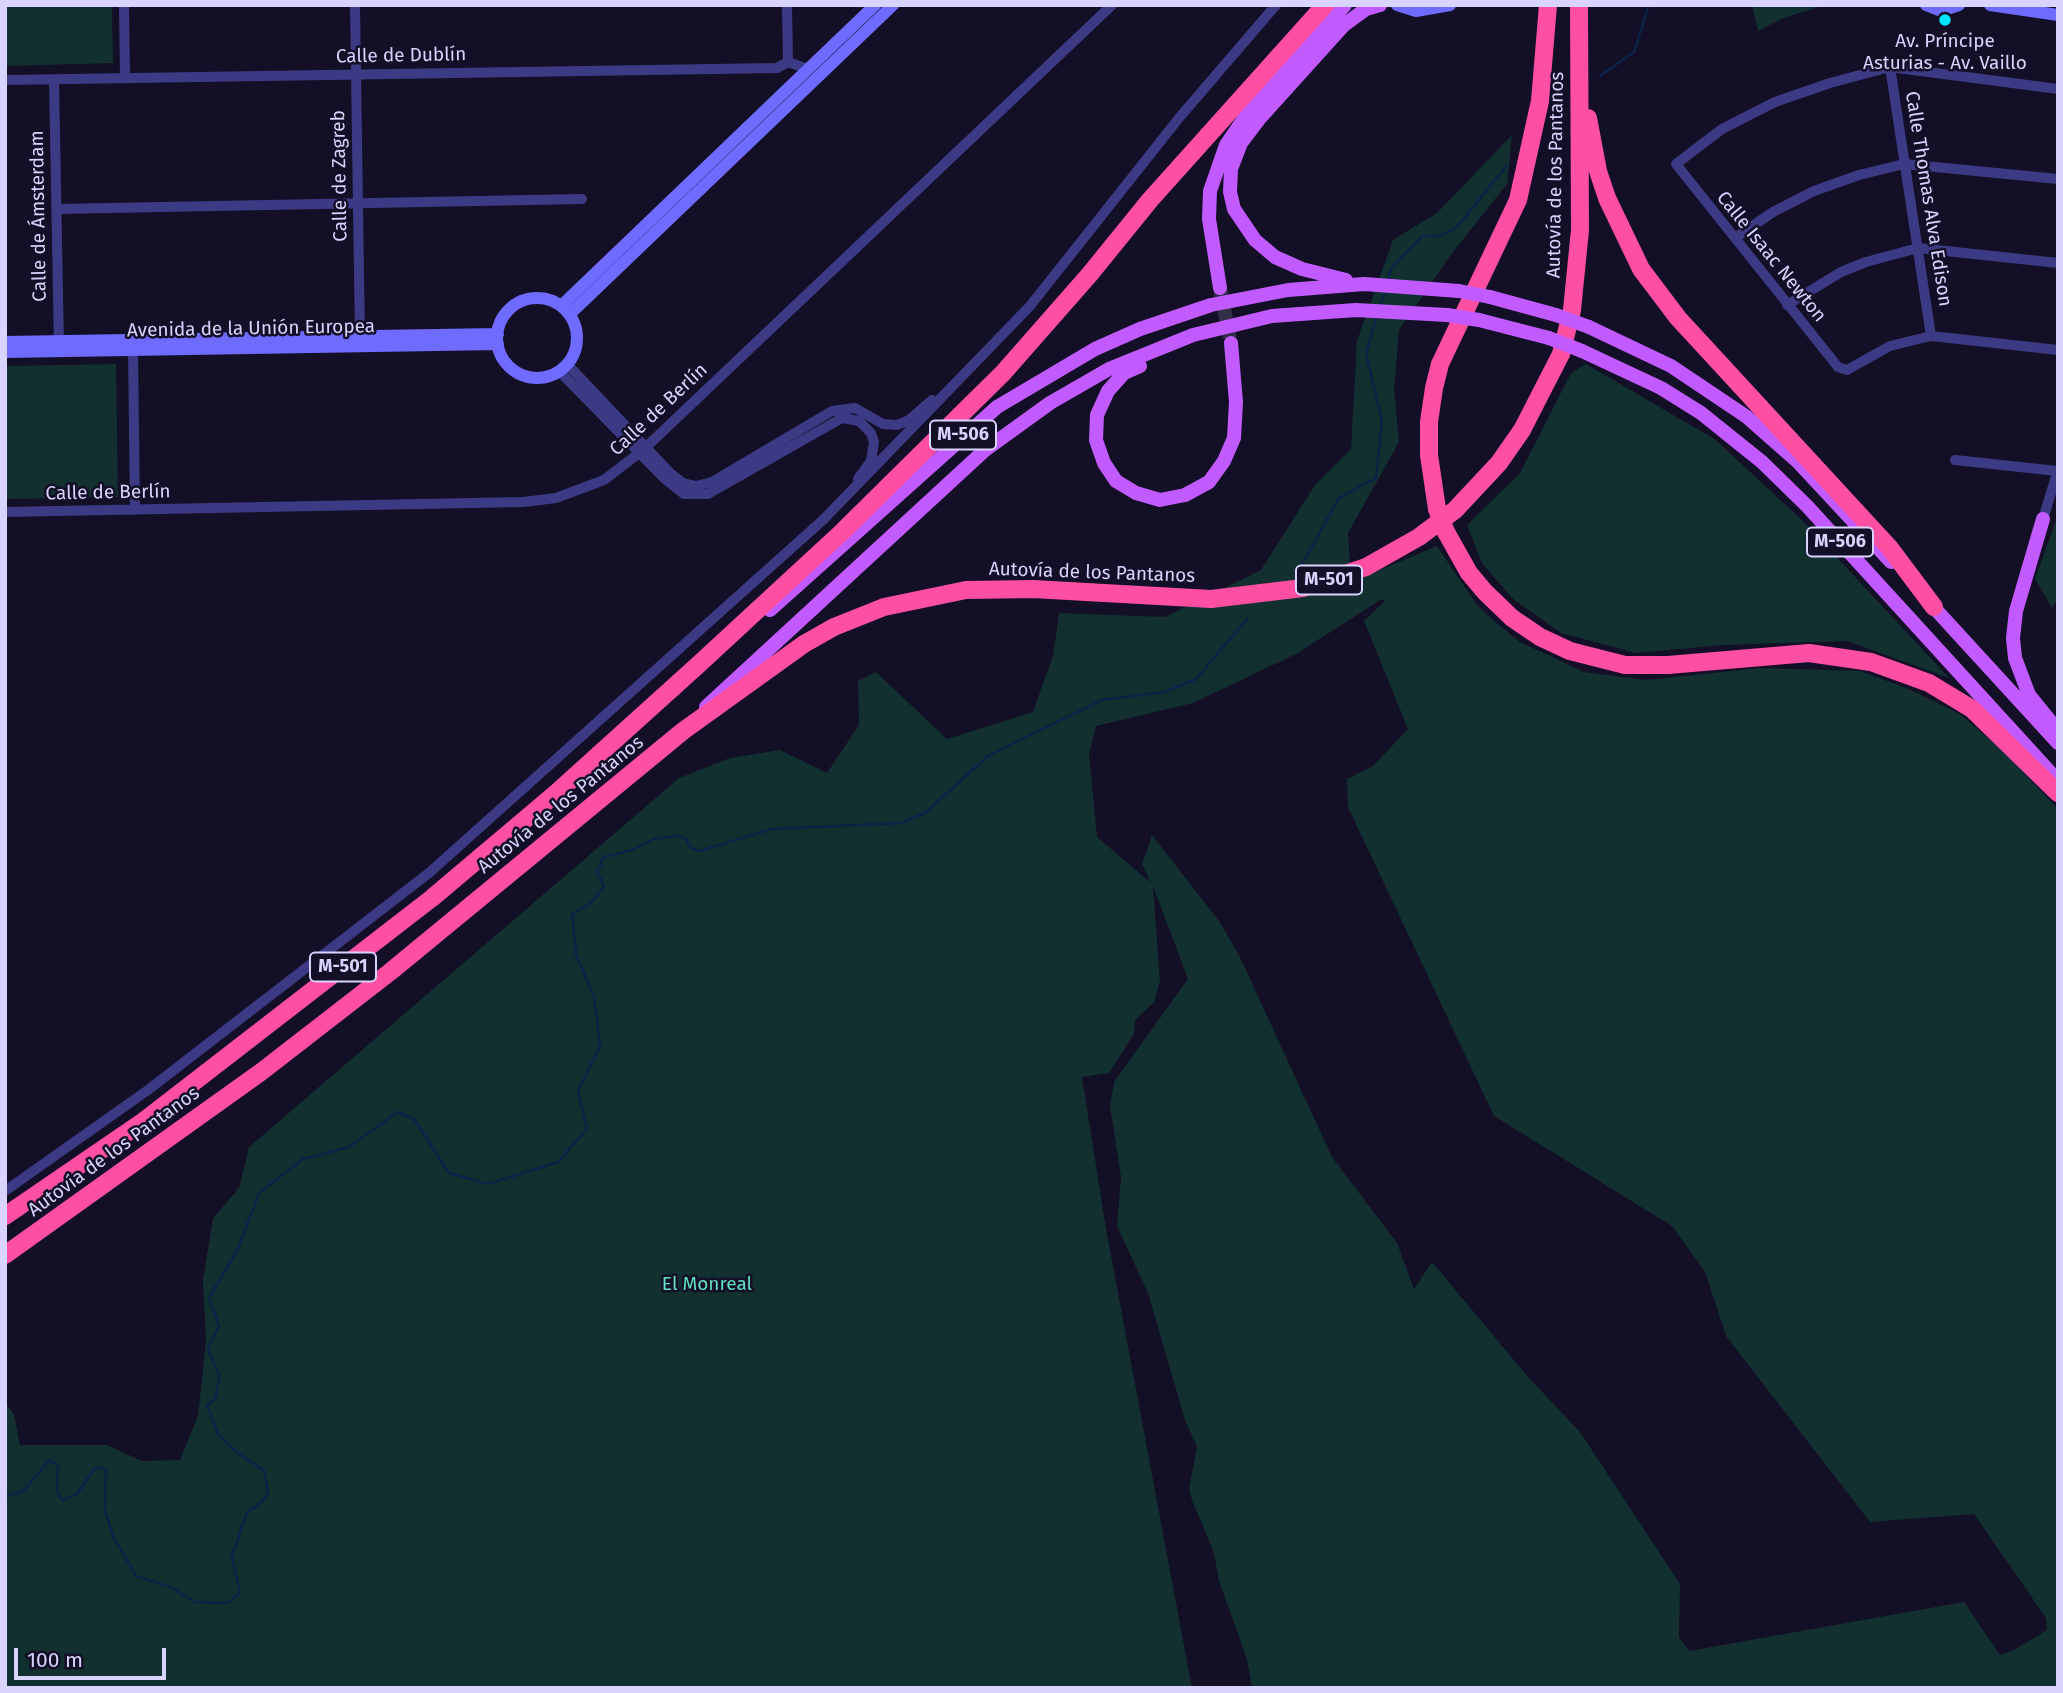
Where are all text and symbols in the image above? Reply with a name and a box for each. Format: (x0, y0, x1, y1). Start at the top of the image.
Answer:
marker: Av. Príncipe Asturias - Av. Vaillo (1937, 12, 1953, 28)
place label: Av. Príncipe Asturias - Av. Vaillo (1863, 31, 2027, 75)
street label: Calle de Dublín (336, 43, 466, 69)
street label: Autovía de los Pantanos (1543, 72, 1569, 278)
street label: Calle Thomas Alva Edison (1900, 90, 1956, 308)
street label: Calle de Zagreb (327, 110, 353, 242)
street label: Calle de Ámsterdam (26, 130, 52, 302)
street label: Calle Isaac Newton (1711, 187, 1831, 327)
street label: Avenida de la Unión Europea (127, 315, 375, 343)
street label: Calle de Berlín (605, 359, 713, 461)
road number: M-506 (930, 421, 996, 450)
street label: Calle de Berlín (45, 481, 171, 505)
road number: M-506 (1807, 528, 1873, 556)
street label: Autovía de los Pantanos (988, 558, 1196, 588)
road number: M-501 (1296, 566, 1362, 594)
street label: Autovía de los Pantanos (474, 731, 648, 879)
road number: M-501 (310, 952, 376, 982)
street label: Autovía de los Pantanos (24, 1082, 204, 1222)
park label: El Monreal (662, 1274, 752, 1296)
scale bar (18, 1634, 170, 1678)
text: 100 m (27, 1647, 83, 1673)

